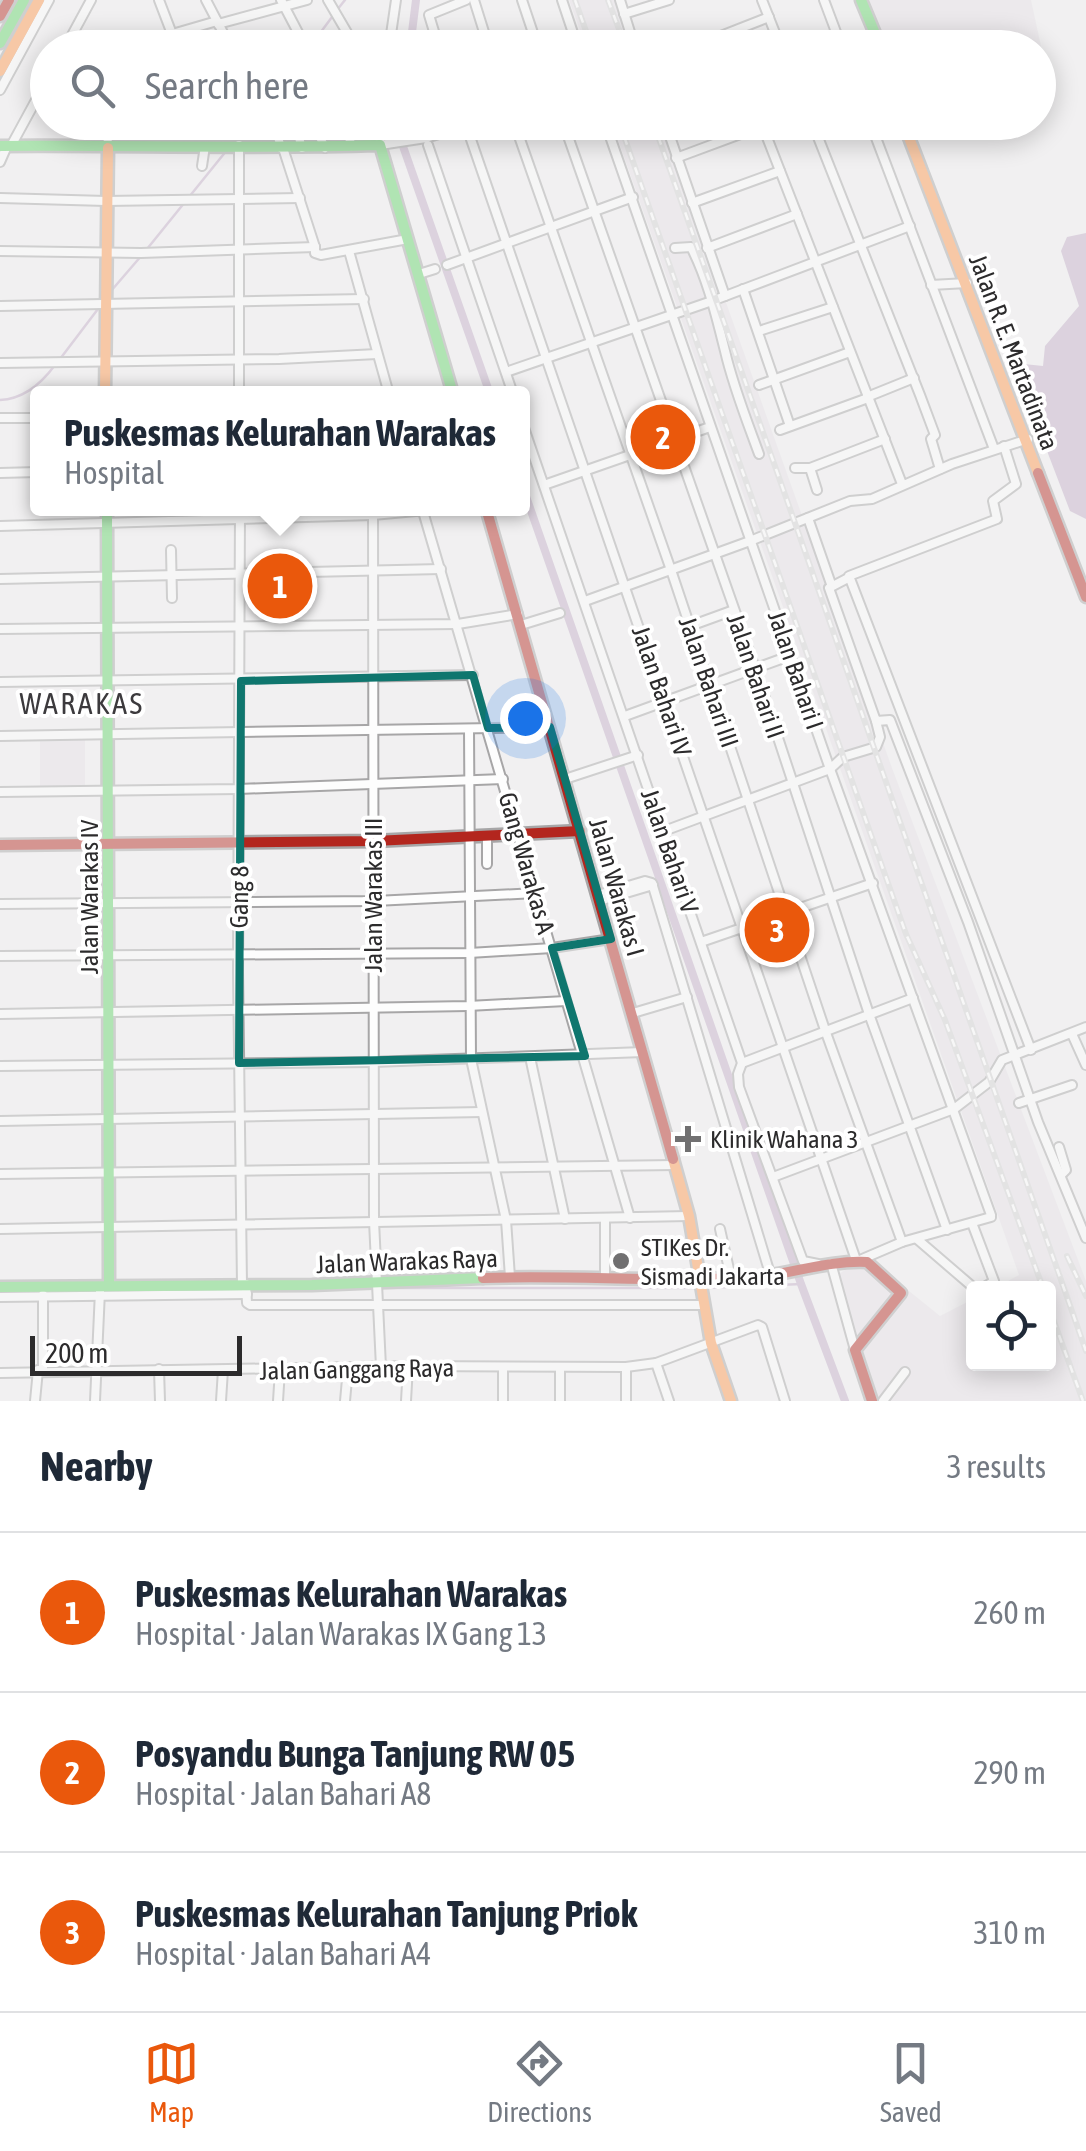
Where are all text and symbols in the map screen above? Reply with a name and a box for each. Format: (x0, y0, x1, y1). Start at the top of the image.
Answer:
search box (30, 30, 1056, 140)
icon: search (65, 58, 120, 113)
text: Search here (145, 64, 309, 107)
street label: Jalan R. E. Martadinata (964, 250, 1064, 454)
popup (30, 386, 530, 516)
pin: 2 (630, 400, 696, 474)
text: Puskesmas Kelurahan Warakas (64, 411, 496, 454)
text: Hospital (64, 454, 164, 491)
pin: 1 (248, 548, 312, 624)
street label: Jalan Bahari I (763, 607, 829, 733)
street label: Jalan Bahari II (722, 610, 790, 742)
street label: Jalan Bahari III (674, 613, 744, 751)
street label: Jalan Bahari IV (627, 622, 698, 760)
district label: WARAKAS (19, 686, 145, 720)
your location (500, 693, 551, 744)
street label: Jalan Bahari V (636, 785, 705, 917)
street label: Gang Warakas A (493, 789, 561, 938)
street label: Jalan Warakas I (584, 815, 650, 959)
street label: Jalan Warakas III (359, 818, 387, 972)
street label: Jalan Warakas IV (75, 819, 103, 974)
street label: Gang 8 (224, 865, 254, 929)
pin: 3 (744, 892, 810, 968)
place label: Klinik Wahana 3 (710, 1125, 859, 1153)
marker: Klinik Wahana 3 (675, 1126, 701, 1152)
place label: STIKes Dr. Sismadi Jakarta (641, 1233, 785, 1290)
street label: Jalan Warakas Raya (316, 1244, 498, 1278)
marker: STIKes Dr. Sismadi Jakarta (610, 1250, 632, 1272)
map controls (966, 1281, 1056, 1371)
button: locate (966, 1281, 1056, 1371)
scale bar (30, 1331, 242, 1376)
text: 200 m (45, 1337, 108, 1369)
street label: Jalan Ganggang Raya (259, 1353, 455, 1385)
text: Nearby (40, 1442, 153, 1490)
text: 3 results (947, 1448, 1046, 1485)
text: Puskesmas Kelurahan Warakas (135, 1572, 567, 1615)
text: 1 (65, 1594, 80, 1631)
text: 260 m (973, 1594, 1046, 1631)
text: Hospital · Jalan Warakas IX Gang 13 (135, 1615, 547, 1652)
text: Posyandu Bunga Tanjung RW 05 (135, 1732, 575, 1775)
text: 2 (65, 1754, 80, 1791)
text: 290 m (973, 1754, 1046, 1791)
text: Hospital · Jalan Bahari A8 (135, 1775, 431, 1812)
text: Puskesmas Kelurahan Tanjung Priok (135, 1892, 637, 1935)
text: 3 (65, 1914, 80, 1951)
text: 310 m (973, 1914, 1046, 1951)
text: Hospital · Jalan Bahari A4 (135, 1935, 431, 1972)
tab: Map (144, 2036, 199, 2128)
tab: Directions (487, 2036, 592, 2128)
tab: Saved (880, 2036, 942, 2128)

